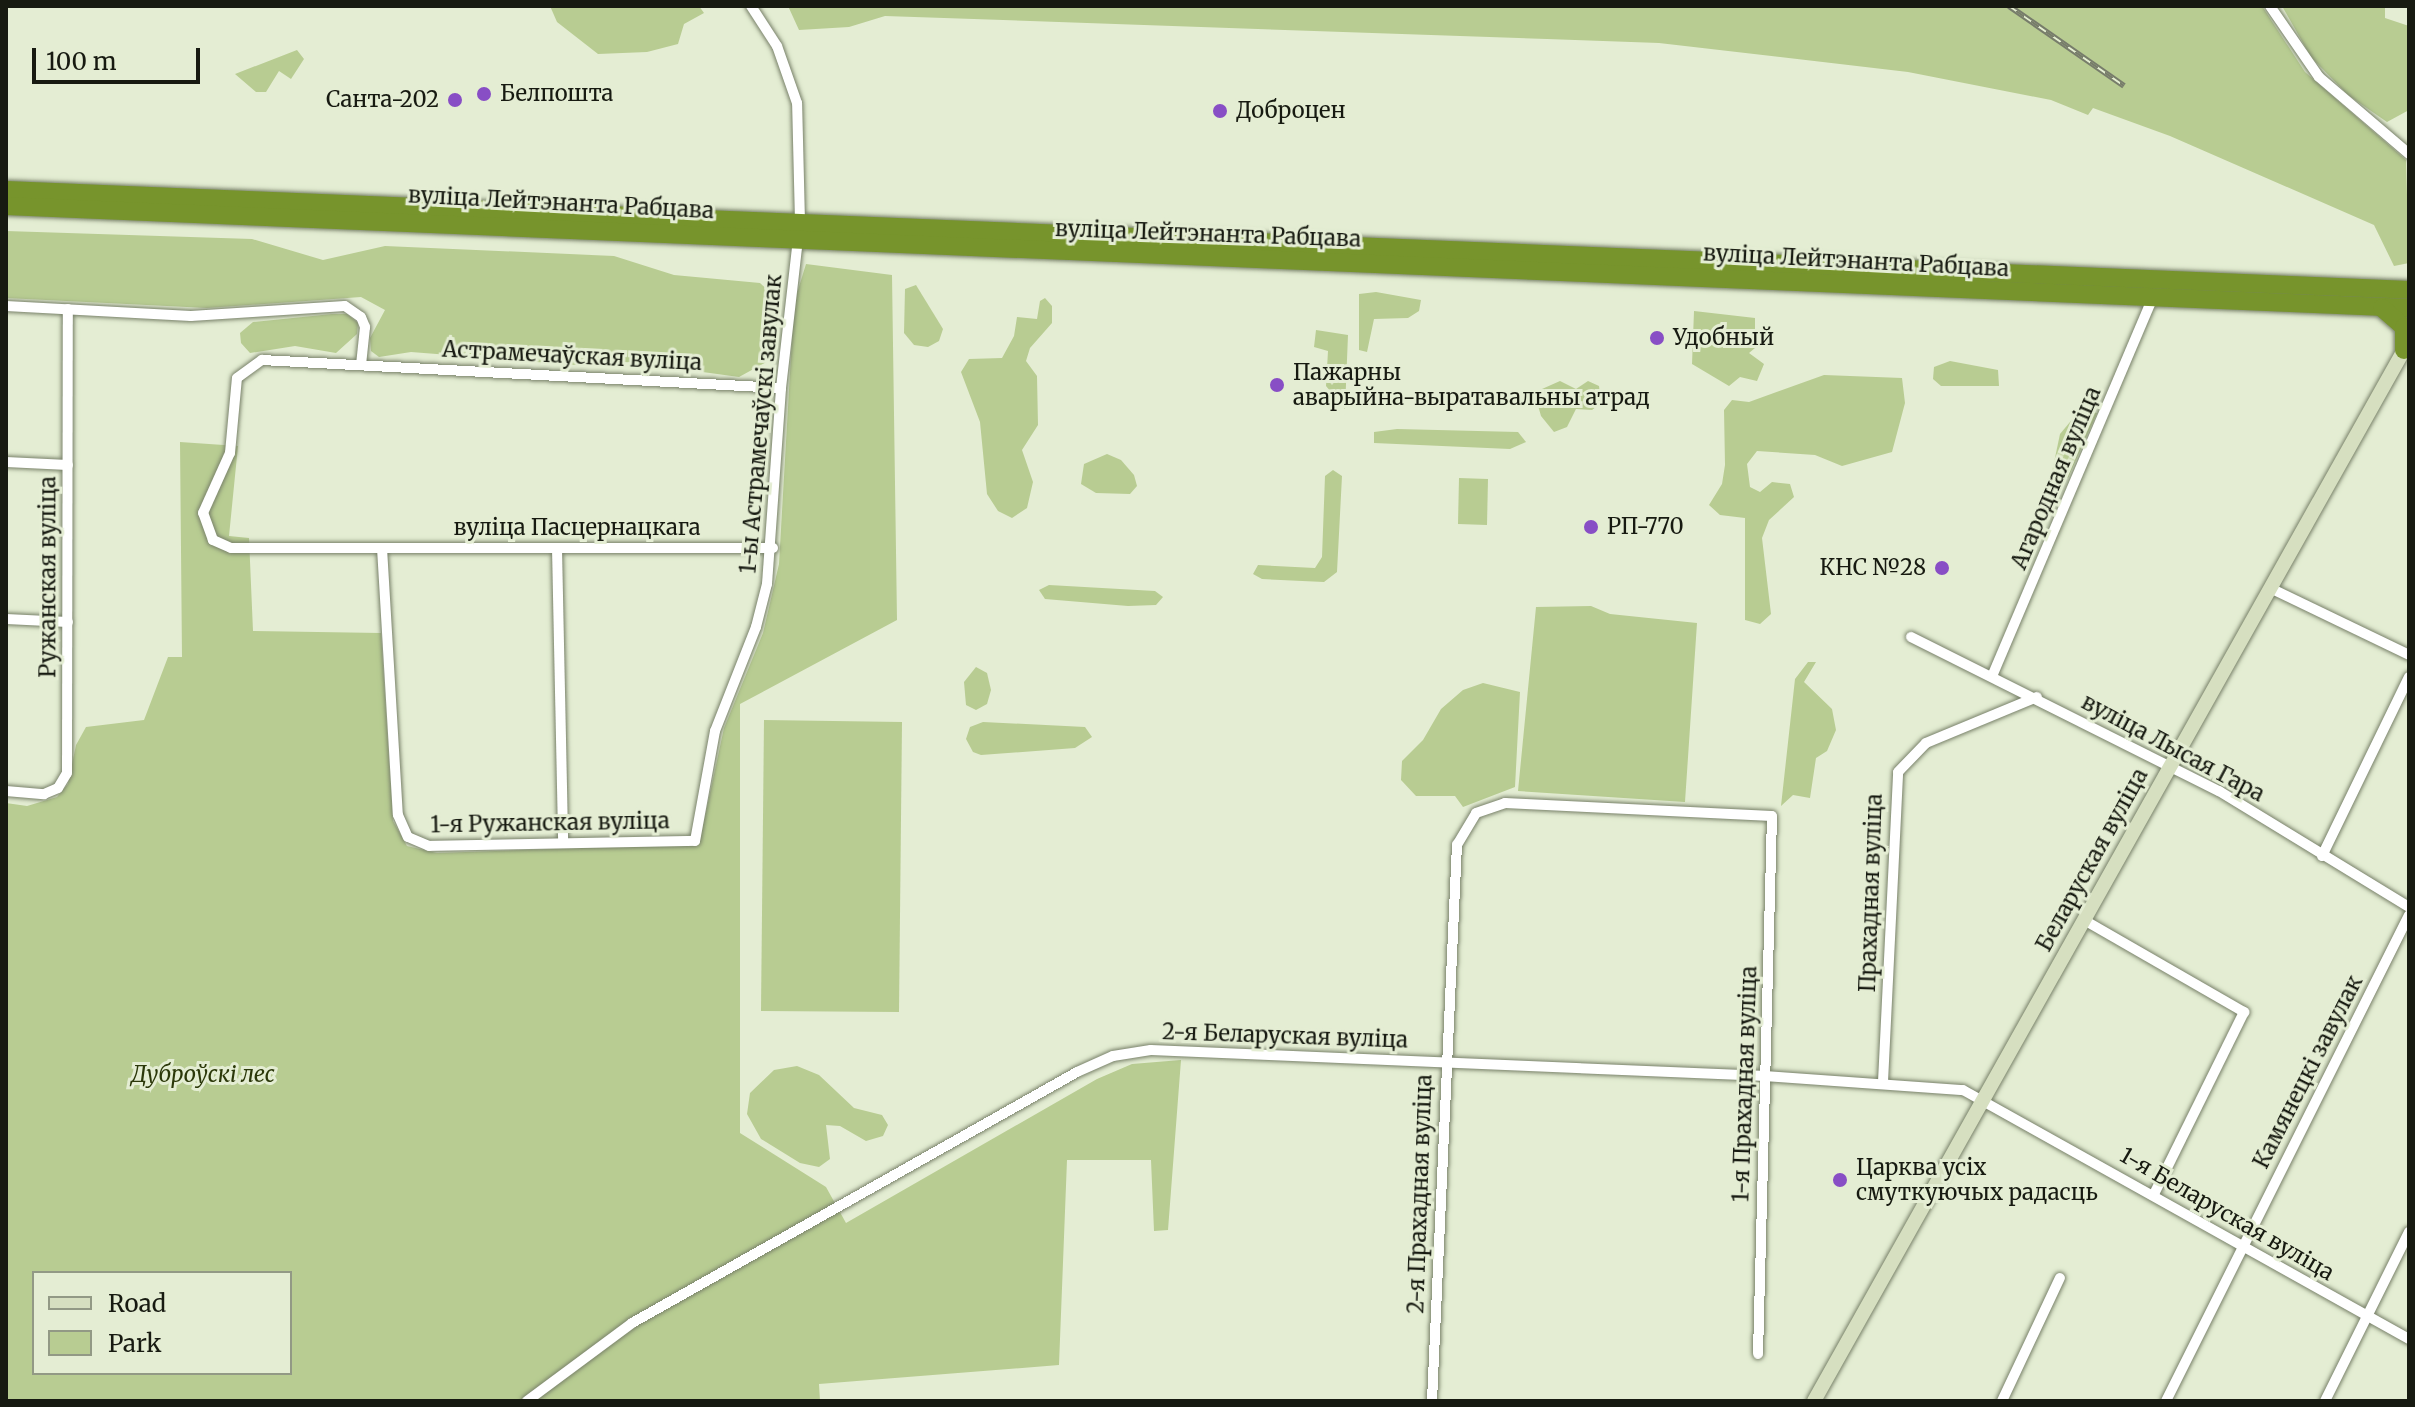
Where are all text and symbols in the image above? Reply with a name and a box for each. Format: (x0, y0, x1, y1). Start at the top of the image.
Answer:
scale bar (36, 32, 204, 82)
text: 100 m (46, 46, 116, 77)
place label: Белпошта (500, 81, 613, 107)
marker: Белпошта (475, 85, 493, 103)
place label: Санта-202 (326, 87, 439, 113)
marker: Санта-202 (446, 91, 464, 109)
place label: Доброцен (1236, 98, 1346, 124)
marker: Доброцен (1211, 102, 1229, 120)
street label: вуліца Лейтэнанта Рабцава (407, 182, 715, 224)
street label: вуліца Лейтэнанта Рабцава (1055, 215, 1361, 253)
street label: вуліца Лейтэнанта Рабцава (1702, 240, 2010, 282)
street label: 1-ы Астрамечаўскі завулак (735, 273, 787, 575)
place label: Удобный (1673, 325, 1774, 351)
marker: Удобный (1648, 329, 1666, 347)
street label: Астрамечаўская вуліца (441, 336, 703, 376)
place label: Пажарны аварыйна-выратавальны атрад (1293, 359, 1650, 410)
marker: Пажарны аварыйна-выратавальны атрад (1268, 376, 1286, 394)
street label: Агародная вуліца (2006, 383, 2106, 573)
street label: Ружанская вуліца (35, 476, 61, 678)
place label: РП-770 (1607, 514, 1684, 540)
street label: вуліца Пасцернацкага (454, 515, 700, 541)
marker: РП-770 (1582, 518, 1600, 536)
place label: КНС №28 (1820, 555, 1926, 581)
marker: КНС №28 (1933, 559, 1951, 577)
street label: вуліца Лысая Гара (2077, 689, 2269, 807)
street label: Беларуская вуліца (2031, 764, 2153, 956)
street label: Прахадная вуліца (1854, 793, 1888, 993)
street label: 1-я Ружанская вуліца (430, 808, 670, 838)
street label: 1-я Прахадная вуліца (1728, 965, 1762, 1203)
street label: Камянецкі завулак (2248, 971, 2368, 1173)
street label: 2-я Беларуская вуліца (1162, 1019, 1408, 1053)
park label: Дуброўскі лес (131, 1062, 275, 1088)
street label: 2-я Прахадная вуліца (1403, 1074, 1437, 1314)
street label: 1-я Беларуская вуліца (2115, 1142, 2339, 1286)
place label: Царква усіх смуткуючых радасць (1856, 1154, 2098, 1206)
marker: Царква усіх смуткуючых радасць (1831, 1171, 1849, 1189)
legend (32, 1271, 292, 1375)
text: Road (108, 1288, 166, 1319)
text: Park (108, 1328, 161, 1359)

